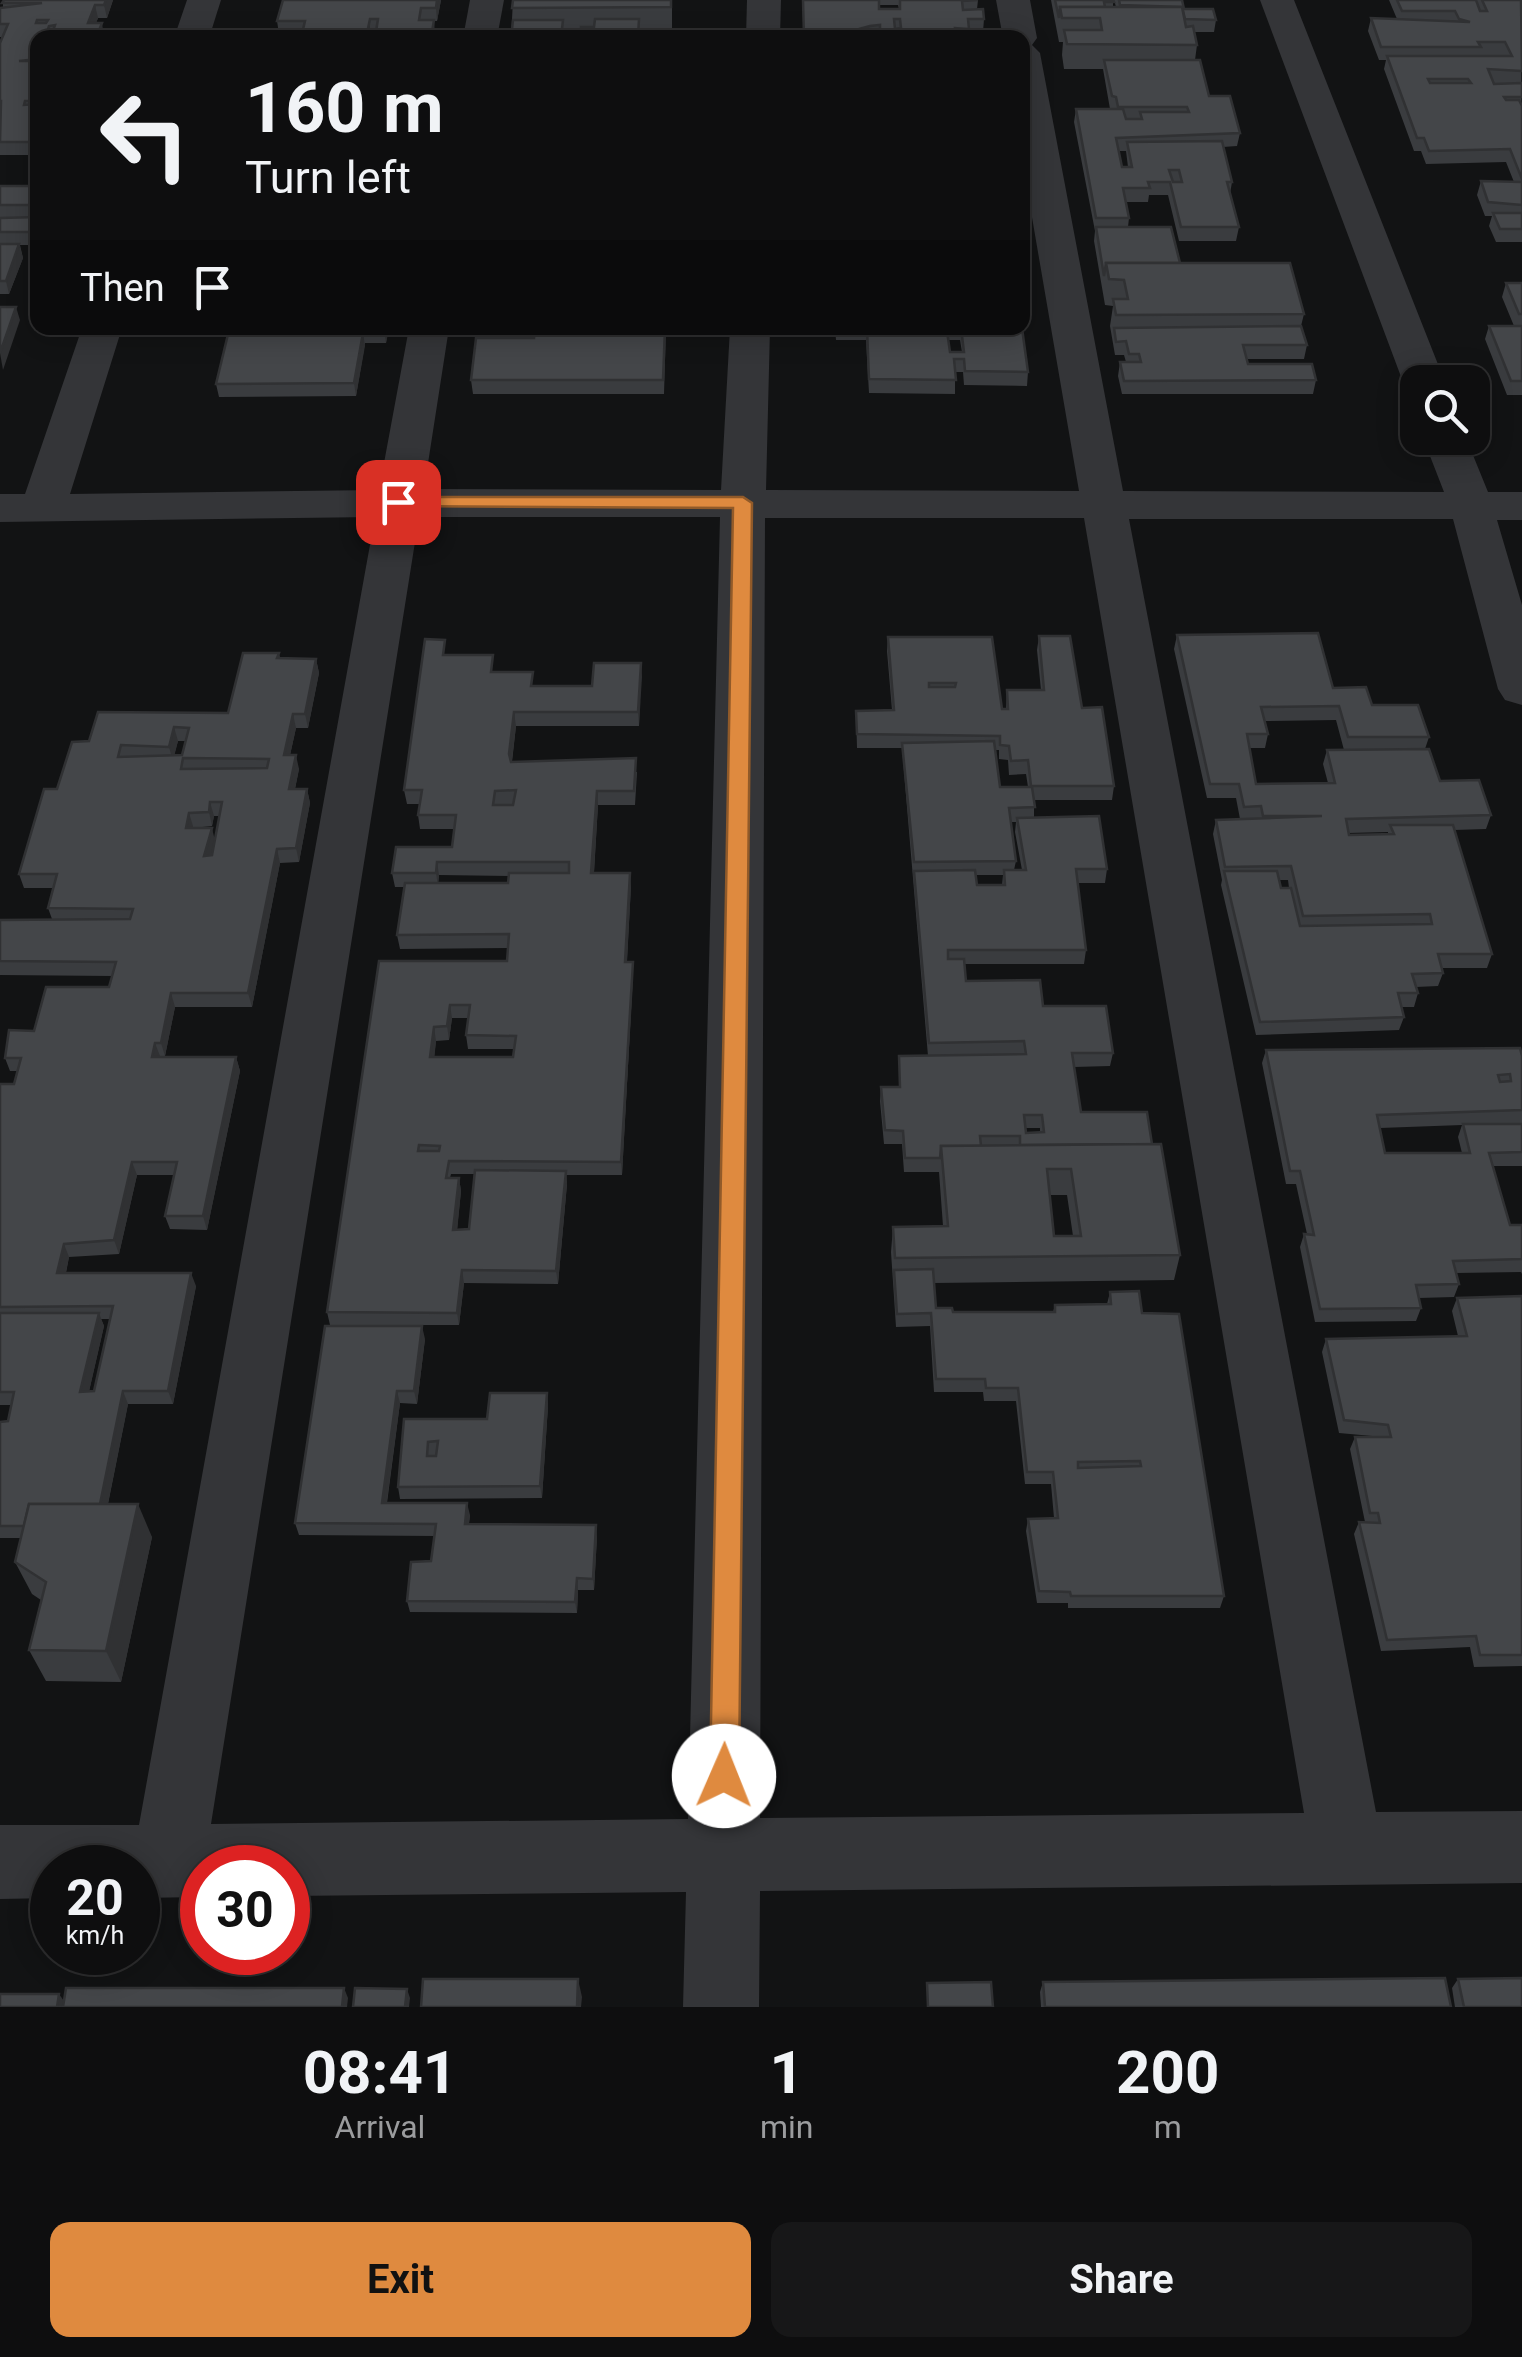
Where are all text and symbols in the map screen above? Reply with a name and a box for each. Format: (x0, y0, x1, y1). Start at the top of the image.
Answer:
text: 160 m (245, 67, 444, 149)
icon: left (80, 70, 210, 200)
text: Turn left (245, 151, 411, 204)
icon: arrive (185, 260, 240, 315)
text: Then (80, 266, 165, 310)
map controls (1400, 365, 1490, 455)
button: search (1400, 365, 1490, 455)
pin (356, 460, 441, 545)
icon: arrive (371, 475, 426, 530)
position arrow (672, 1724, 776, 1828)
speed limit sign: 30 (180, 1845, 310, 1975)
text: 20 (66, 1869, 124, 1927)
text: km/h (66, 1921, 124, 1950)
text: 08:41 (303, 2037, 457, 2108)
text: 1 (769, 2037, 804, 2108)
text: 200 (1116, 2037, 1219, 2108)
text: Arrival (335, 2108, 425, 2146)
text: min (760, 2108, 813, 2146)
text: m (1154, 2108, 1182, 2146)
button: Exit (50, 2222, 751, 2337)
button: Share (771, 2222, 1472, 2337)

